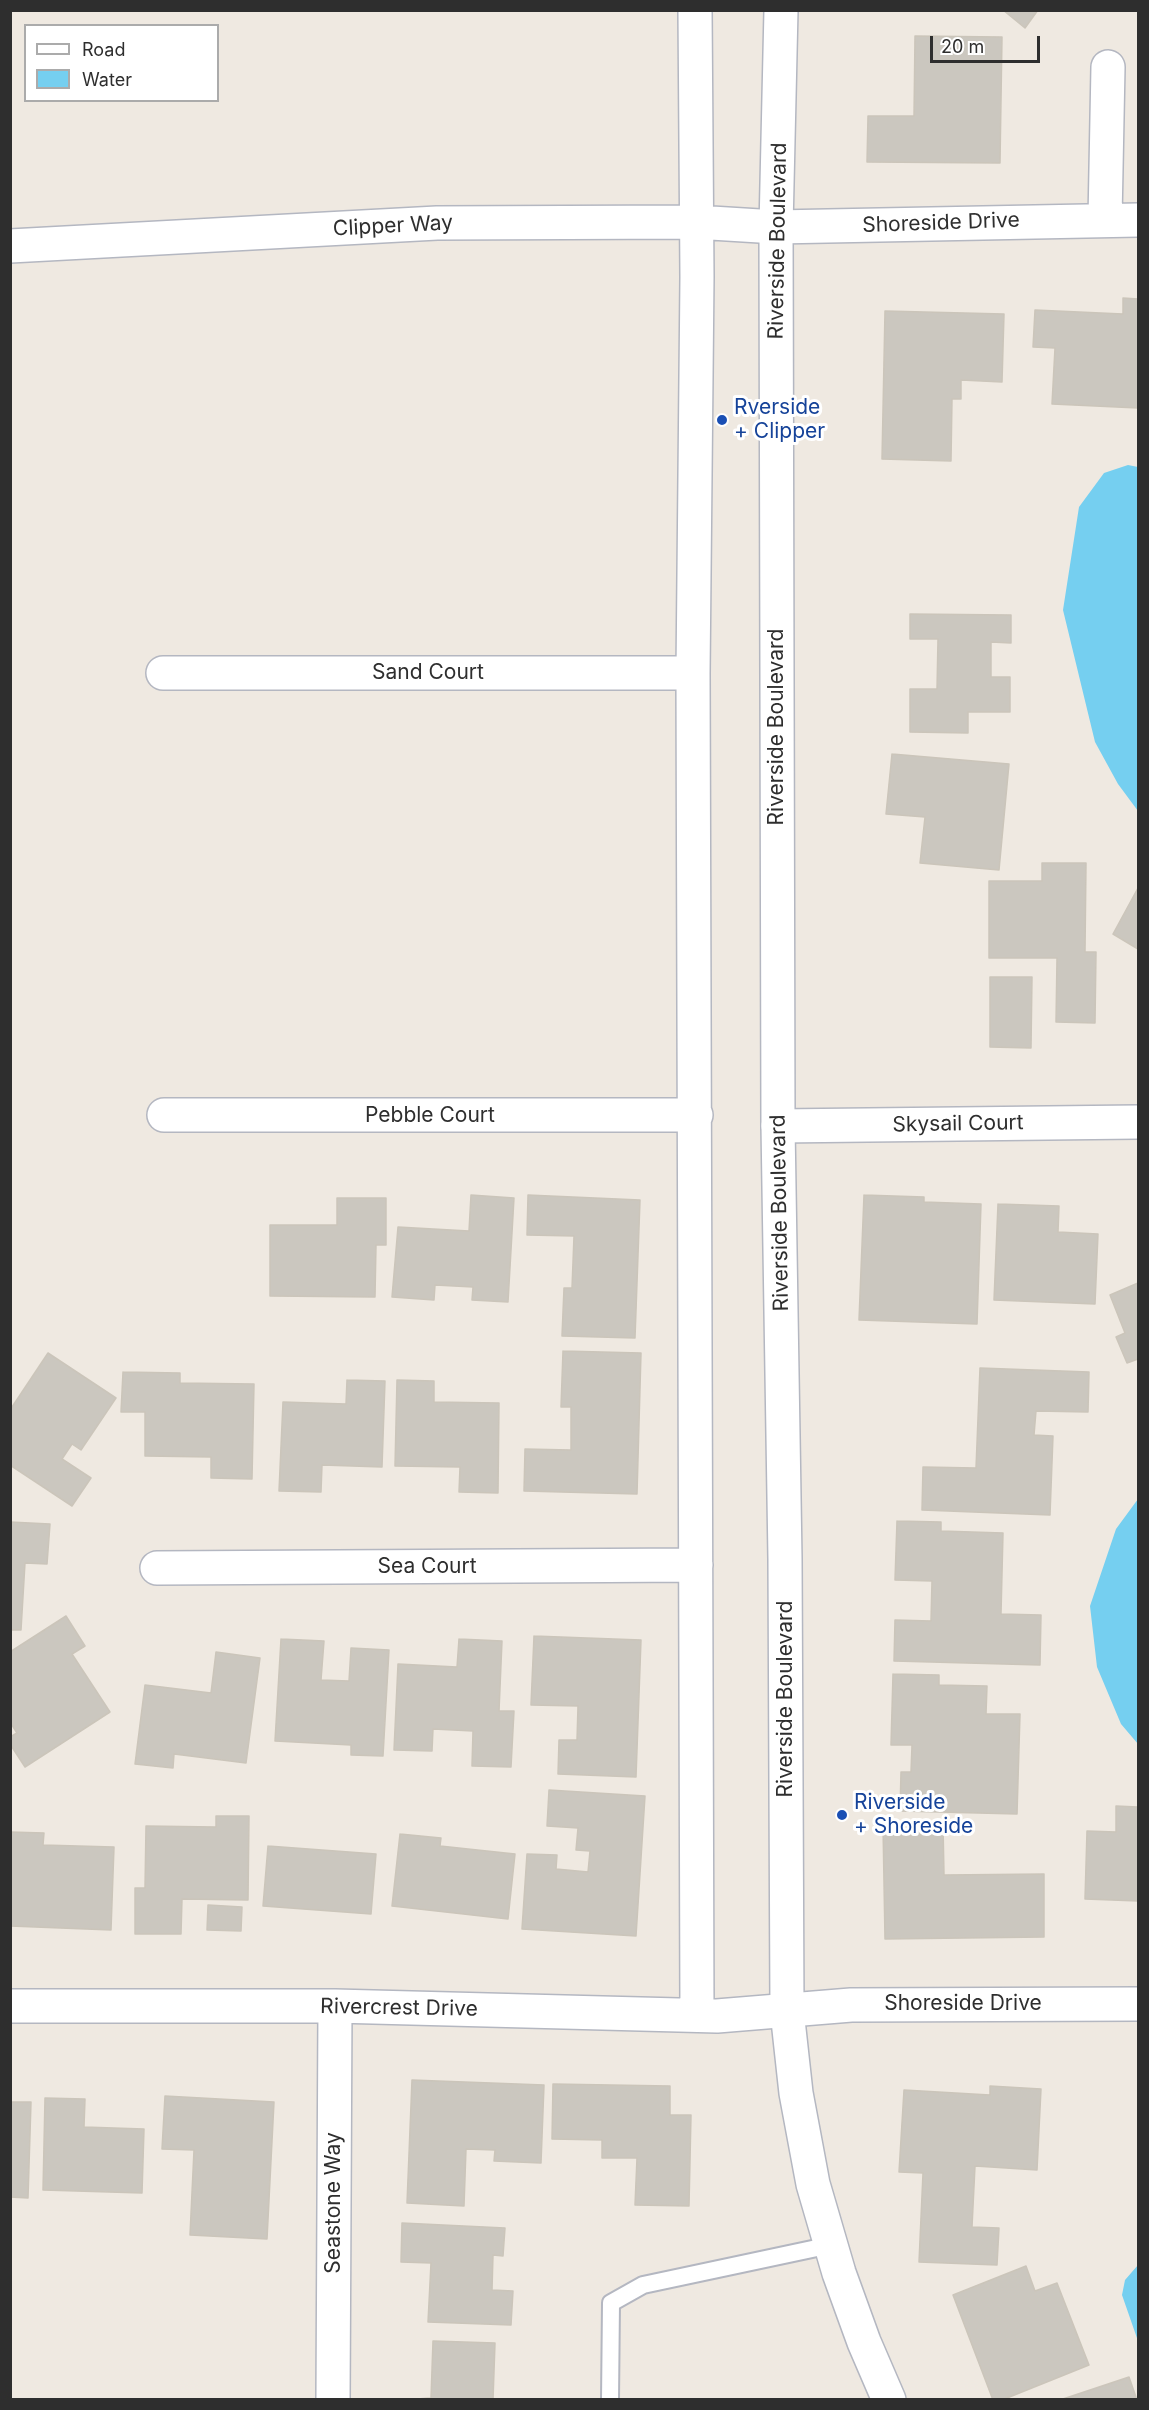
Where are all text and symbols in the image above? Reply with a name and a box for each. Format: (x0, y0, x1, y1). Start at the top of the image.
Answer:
legend (24, 24, 219, 102)
scale bar (933, 24, 1042, 62)
text: 20 m (941, 36, 984, 57)
text: Road (82, 39, 125, 60)
text: Water (82, 69, 132, 90)
street label: Riverside Boulevard (764, 142, 792, 340)
street label: Shoreside Drive (862, 208, 1020, 238)
street label: Clipper Way (332, 210, 454, 242)
place label: Rverside + Clipper (734, 395, 825, 445)
marker: Rverside + Clipper (715, 413, 729, 427)
street label: Riverside Boulevard (764, 629, 790, 825)
street label: Sand Court (372, 660, 484, 686)
street label: Pebble Court (365, 1103, 495, 1129)
street label: Skysail Court (892, 1110, 1024, 1138)
street label: Riverside Boulevard (766, 1114, 794, 1312)
street label: Sea Court (377, 1554, 477, 1580)
street label: Riverside Boulevard (773, 1601, 799, 1797)
place label: Riverside + Shoreside (854, 1790, 973, 1840)
marker: Riverside + Shoreside (835, 1808, 849, 1822)
street label: Shoreside Drive (884, 1991, 1042, 2017)
street label: Rivercrest Drive (320, 1994, 478, 2022)
street label: Seastone Way (321, 2132, 347, 2274)

